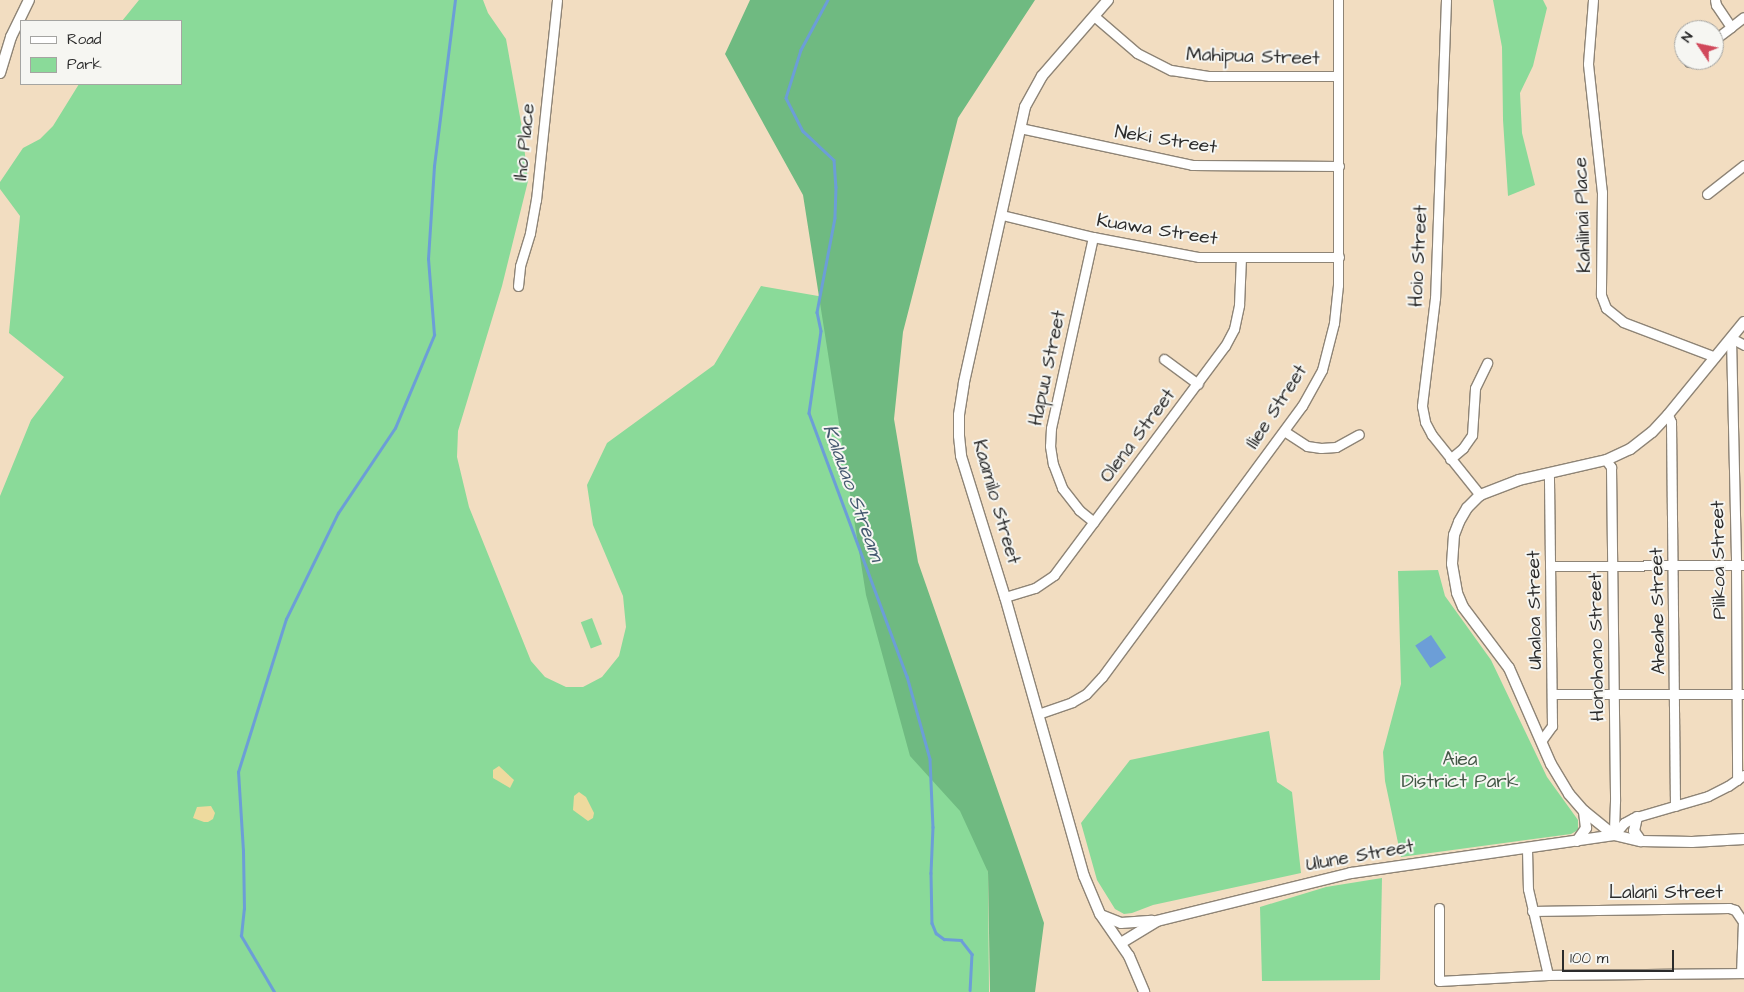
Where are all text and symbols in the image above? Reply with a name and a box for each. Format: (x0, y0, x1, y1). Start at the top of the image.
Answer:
legend (20, 20, 182, 85)
north arrow (1674, 20, 1724, 70)
text: N (1677, 28, 1698, 46)
text: Road (67, 29, 101, 50)
street label: Mahipua Street (1186, 43, 1320, 71)
text: Park (67, 54, 102, 75)
street label: Iho Place (510, 102, 540, 182)
street label: Neki Street (1113, 121, 1219, 159)
street label: Kahilinai Place (1570, 157, 1596, 273)
street label: Hoio Street (1405, 204, 1433, 308)
street label: Kuawa Street (1095, 209, 1219, 251)
street label: Hapuu Street (1025, 308, 1071, 428)
street label: Iliee Street (1241, 361, 1313, 453)
street label: Olena Street (1095, 385, 1181, 487)
water label: Kalauao Stream (817, 421, 889, 565)
street label: Kaamilo Street (967, 437, 1025, 567)
street label: Pilikoa Street (1707, 500, 1731, 620)
street label: Aheahe Street (1645, 547, 1671, 675)
street label: Uhaloa Street (1523, 550, 1547, 670)
street label: Honohono Street (1584, 572, 1610, 722)
park label: Aiea District Park (1401, 749, 1519, 793)
street label: Ulune Street (1304, 835, 1416, 877)
street label: Lalani Street (1609, 882, 1723, 904)
scale bar (1564, 940, 1676, 972)
text: 100 m (1570, 948, 1609, 969)

